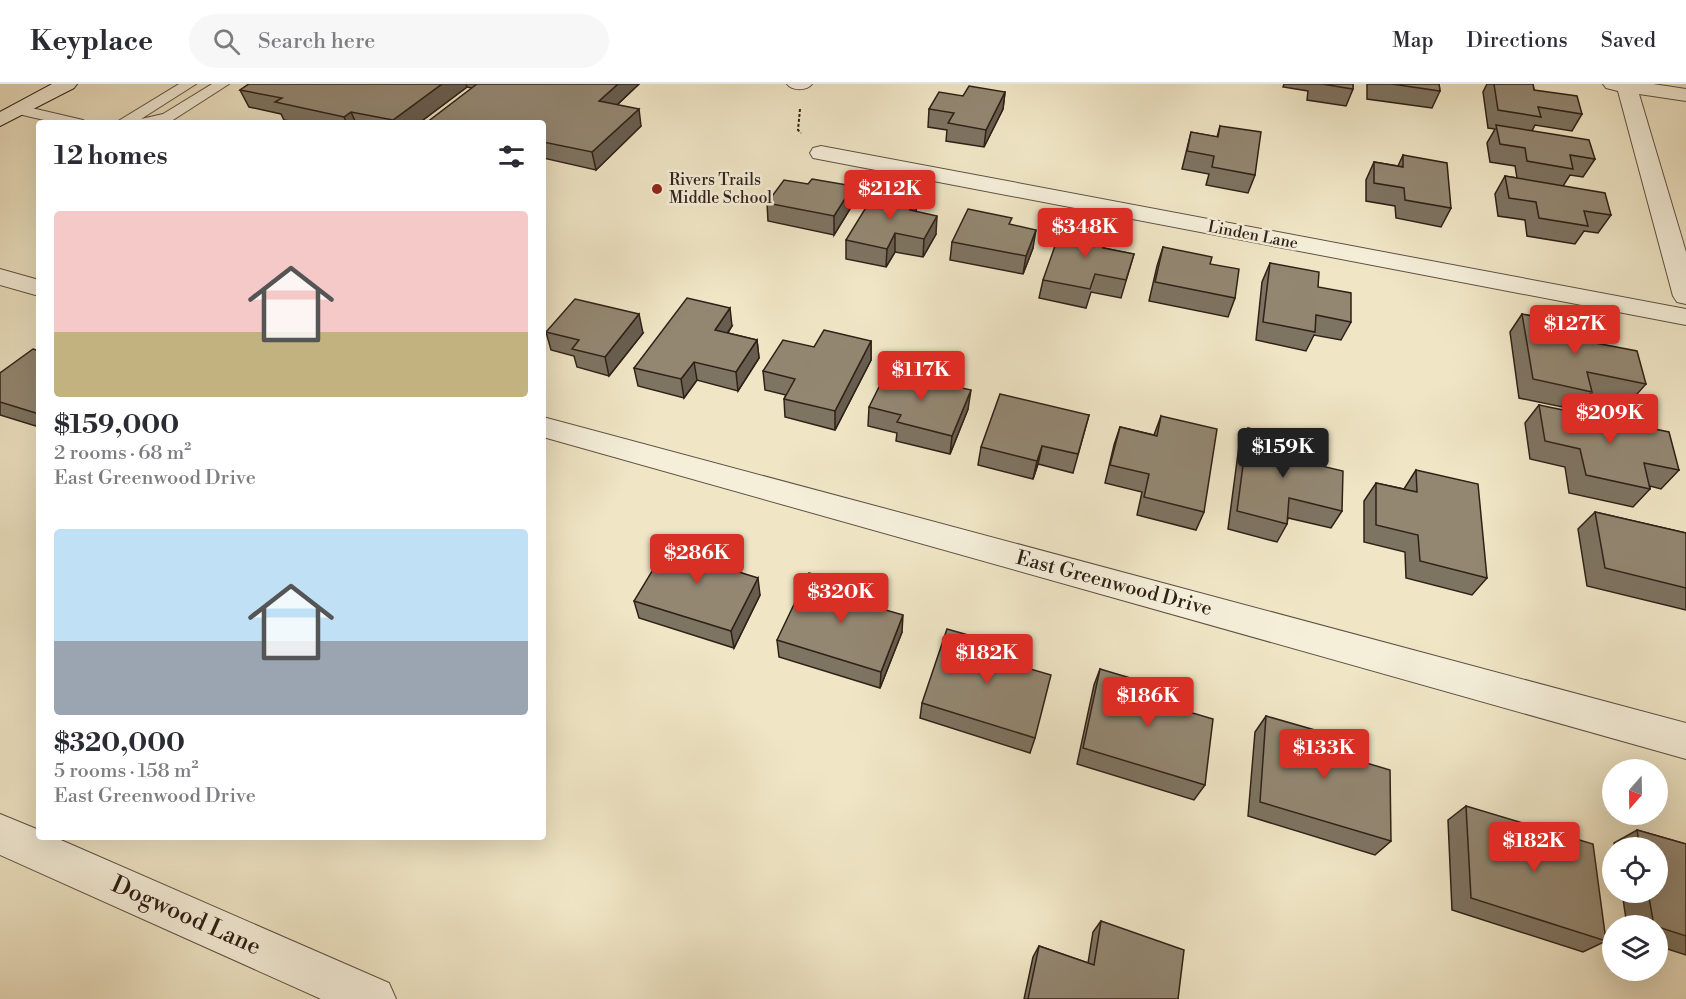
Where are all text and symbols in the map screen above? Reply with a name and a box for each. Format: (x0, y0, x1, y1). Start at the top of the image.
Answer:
search box (189, 14, 609, 68)
text: Keyplace (30, 24, 153, 59)
icon: search (210, 25, 243, 58)
text: Search here (258, 28, 375, 55)
text: Map (1392, 28, 1434, 54)
text: Directions (1467, 28, 1568, 54)
text: Saved (1601, 28, 1656, 54)
text: 12 homes (54, 140, 168, 172)
icon: filters (495, 140, 528, 173)
place label: Rivers Trails Middle School (669, 170, 772, 208)
pin: $212K (848, 170, 932, 221)
text: $212K (858, 177, 922, 202)
marker: Rivers Trails Middle School (650, 182, 664, 196)
pin: $348K (1043, 208, 1127, 259)
text: $348K (1052, 215, 1118, 240)
street label: Linden Lane (1206, 216, 1300, 254)
icon: home (237, 250, 345, 358)
pin: $127K (1533, 305, 1617, 356)
text: $127K (1544, 312, 1606, 337)
pin: $117K (879, 351, 963, 402)
text: $117K (892, 358, 950, 383)
pin: $209K (1568, 394, 1652, 445)
text: $209K (1576, 401, 1644, 426)
text: $159,000 (54, 409, 179, 441)
pin: $159K (1241, 428, 1325, 479)
text: $159K (1252, 435, 1314, 460)
text: 2 rooms · 68 m² (54, 441, 191, 466)
text: East Greenwood Drive (54, 466, 256, 491)
pin: $286K (655, 534, 739, 585)
text: $286K (664, 541, 730, 566)
street label: East Greenwood Drive (1013, 546, 1215, 622)
icon: home (237, 568, 345, 676)
pin: $320K (799, 573, 883, 624)
text: $320K (807, 580, 875, 605)
pin: $182K (945, 634, 1029, 685)
text: $182K (956, 641, 1018, 666)
pin: $186K (1106, 677, 1190, 728)
text: $186K (1117, 684, 1179, 709)
text: $320,000 (54, 727, 185, 759)
pin: $133K (1282, 729, 1366, 780)
text: $133K (1293, 736, 1355, 761)
text: 5 rooms · 158 m² (54, 759, 198, 784)
north arrow (1602, 759, 1668, 825)
map controls (1602, 759, 1668, 981)
text: East Greenwood Drive (54, 784, 256, 809)
pin: $182K (1492, 822, 1576, 873)
text: $182K (1503, 829, 1565, 854)
button: locate (1602, 837, 1668, 903)
street label: Dogwood Lane (106, 870, 266, 962)
button: layers (1602, 915, 1668, 981)

